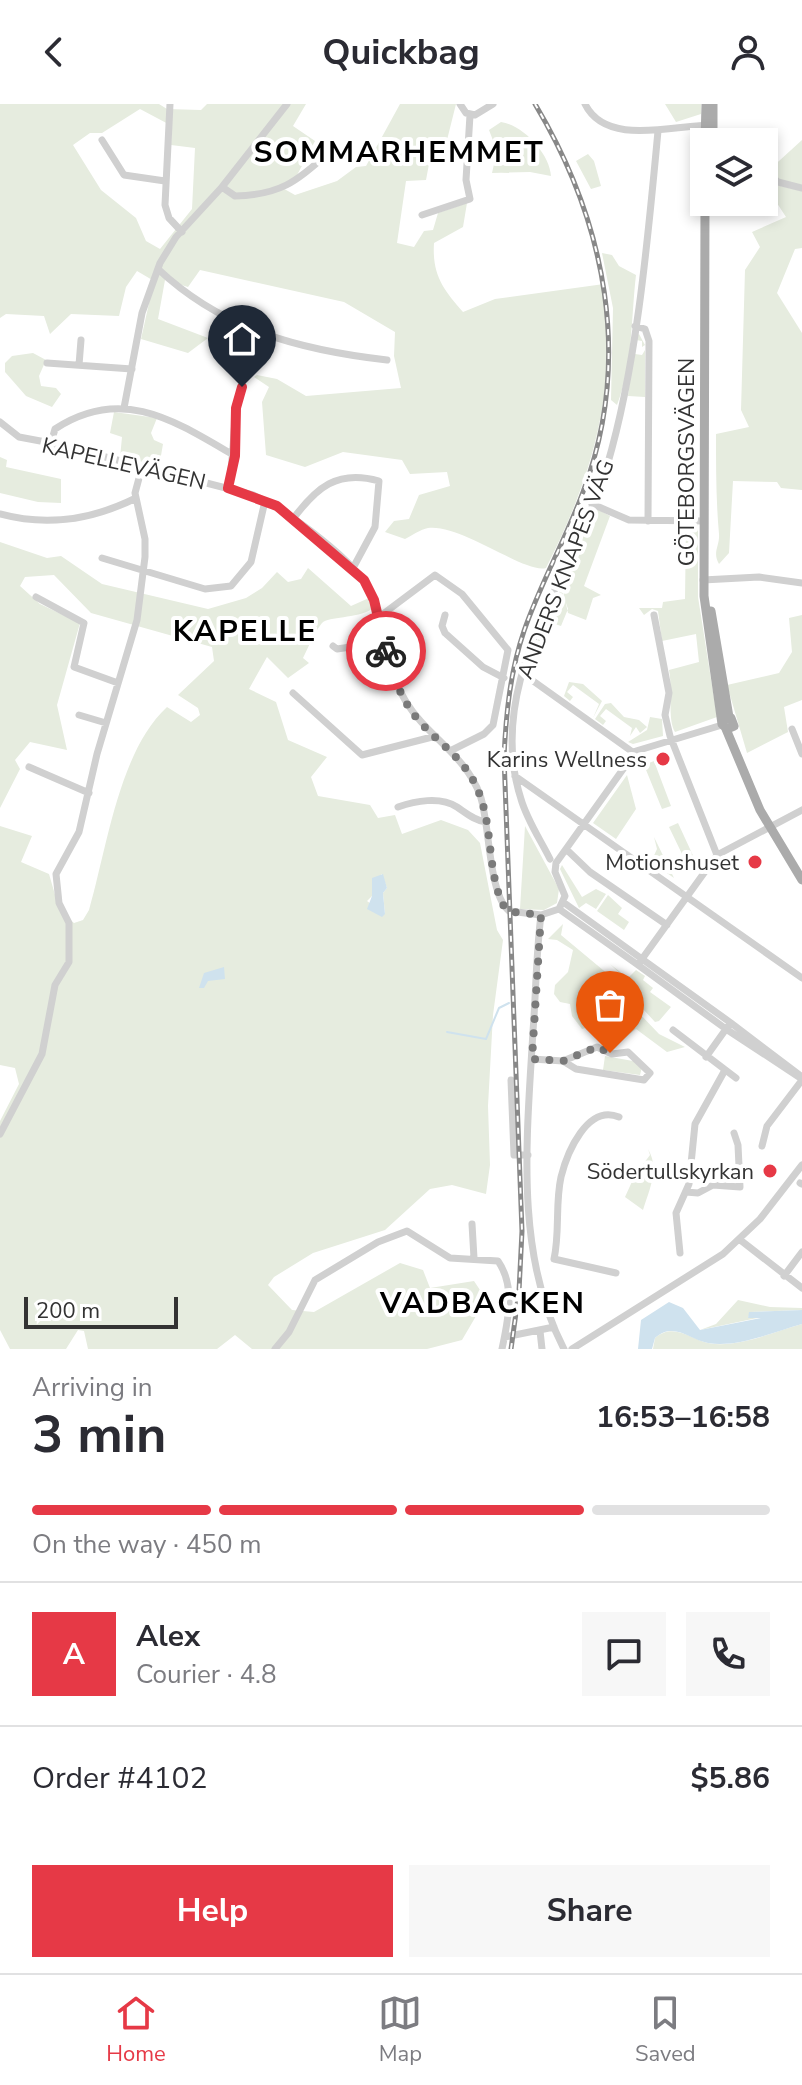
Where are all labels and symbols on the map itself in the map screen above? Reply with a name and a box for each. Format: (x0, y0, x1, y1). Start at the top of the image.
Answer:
district label: SOMMARHEMMET (253, 132, 545, 173)
pin (208, 305, 276, 387)
street label: GÖTEBORGSVÄGEN (672, 358, 702, 566)
street label: KAPELLEVÄGEN (39, 431, 209, 497)
street label: ANDERS KNAPES VÄG (510, 455, 622, 683)
district label: KAPELLE (173, 611, 317, 652)
courier (346, 611, 426, 691)
place label: Karins Wellness (487, 745, 647, 775)
marker: Karins Wellness (654, 750, 672, 768)
place label: Motionshuset (605, 848, 739, 878)
marker: Motionshuset (746, 853, 764, 871)
pin (576, 971, 644, 1053)
place label: Södertullskyrkan (587, 1157, 754, 1187)
marker: Södertullskyrkan (761, 1162, 779, 1180)
district label: VADBACKEN (379, 1283, 586, 1324)
scale bar (24, 1293, 178, 1329)

